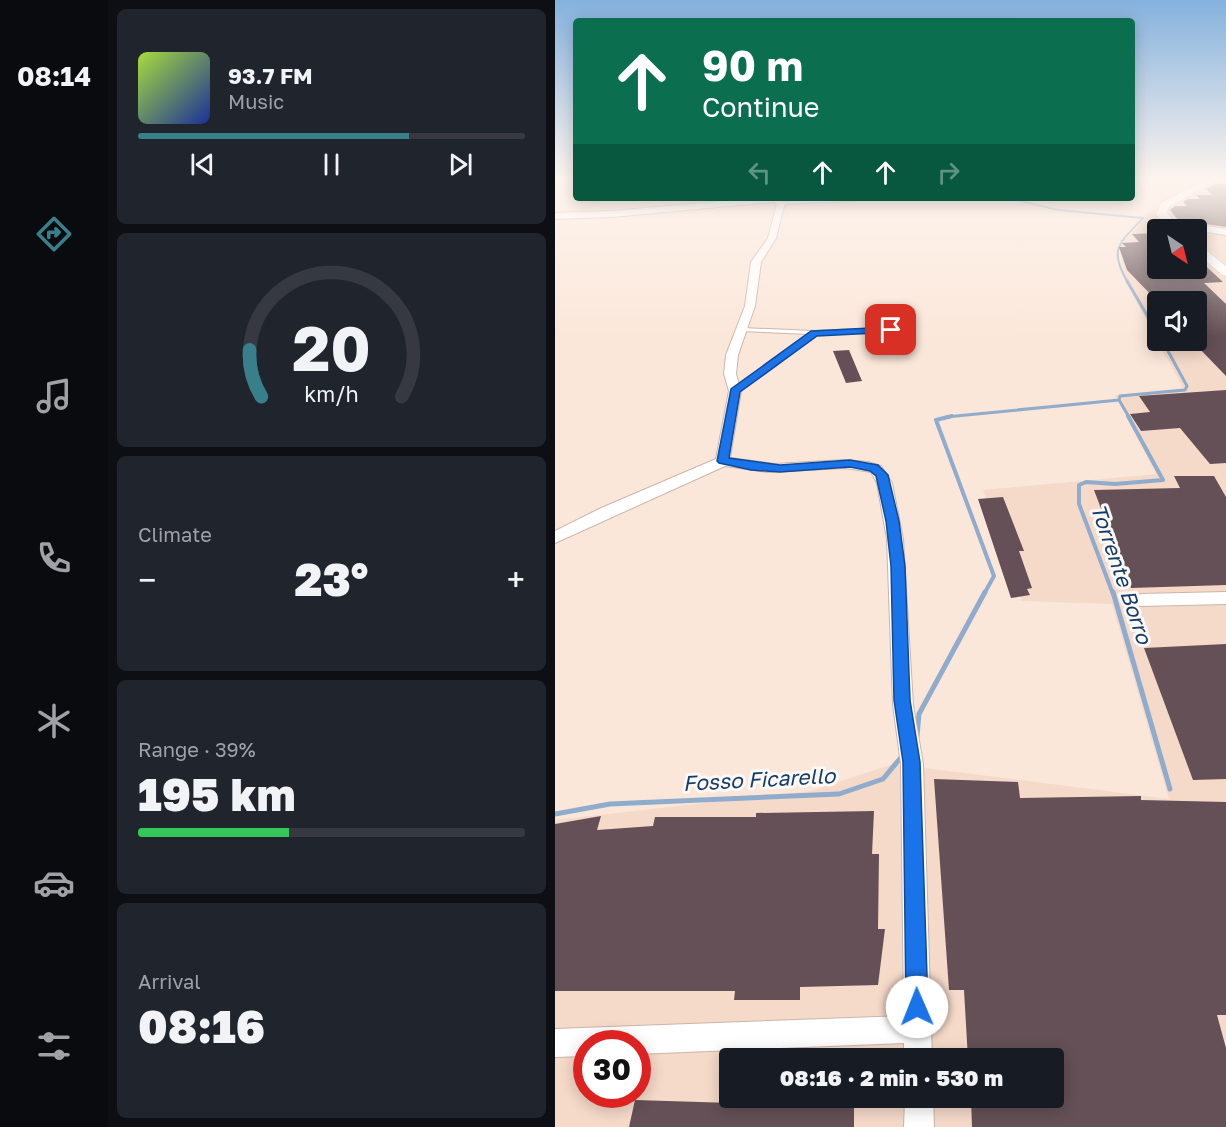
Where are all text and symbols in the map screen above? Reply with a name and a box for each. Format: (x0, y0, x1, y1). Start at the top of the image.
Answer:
text: 90 m (702, 40, 803, 90)
icon: ahead (603, 42, 681, 120)
text: 08:14 (17, 60, 91, 92)
text: 93.7 FM (228, 62, 313, 89)
text: Music (228, 89, 284, 113)
text: Continue (702, 91, 820, 123)
icon: previous (186, 148, 219, 181)
icon: pause (315, 148, 348, 181)
icon: next (444, 148, 477, 181)
icon: left (743, 156, 776, 189)
icon: ahead (806, 156, 839, 189)
icon: ahead (869, 156, 902, 189)
icon: right (932, 156, 965, 189)
icon: directions (33, 213, 75, 255)
north arrow (1147, 219, 1207, 279)
map controls (1147, 219, 1207, 351)
button: sound (1147, 291, 1207, 351)
pin (865, 304, 916, 355)
text: 20 (292, 310, 371, 385)
icon: arrive (874, 313, 907, 346)
icon: music (33, 375, 75, 417)
text: km/h (304, 381, 359, 407)
water label: Torrente Borro (1086, 500, 1158, 648)
text: Climate (138, 522, 212, 546)
icon: phone (33, 537, 75, 579)
text: 23° (295, 552, 368, 606)
text: − (138, 560, 156, 599)
text: + (507, 560, 525, 599)
icon: climate (33, 700, 75, 742)
text: Range · 39% (138, 737, 256, 761)
water label: Fosso Ficarello (682, 762, 837, 796)
text: 195 km (138, 767, 296, 821)
icon: car (33, 862, 75, 904)
text: Arrival (138, 969, 201, 993)
position arrow (885, 975, 949, 1039)
text: 08:16 (138, 999, 265, 1053)
icon: filters (33, 1025, 75, 1067)
speed limit sign: 30 (573, 1030, 651, 1108)
text: 08:16 · 2 min · 530 m (780, 1064, 1003, 1091)

